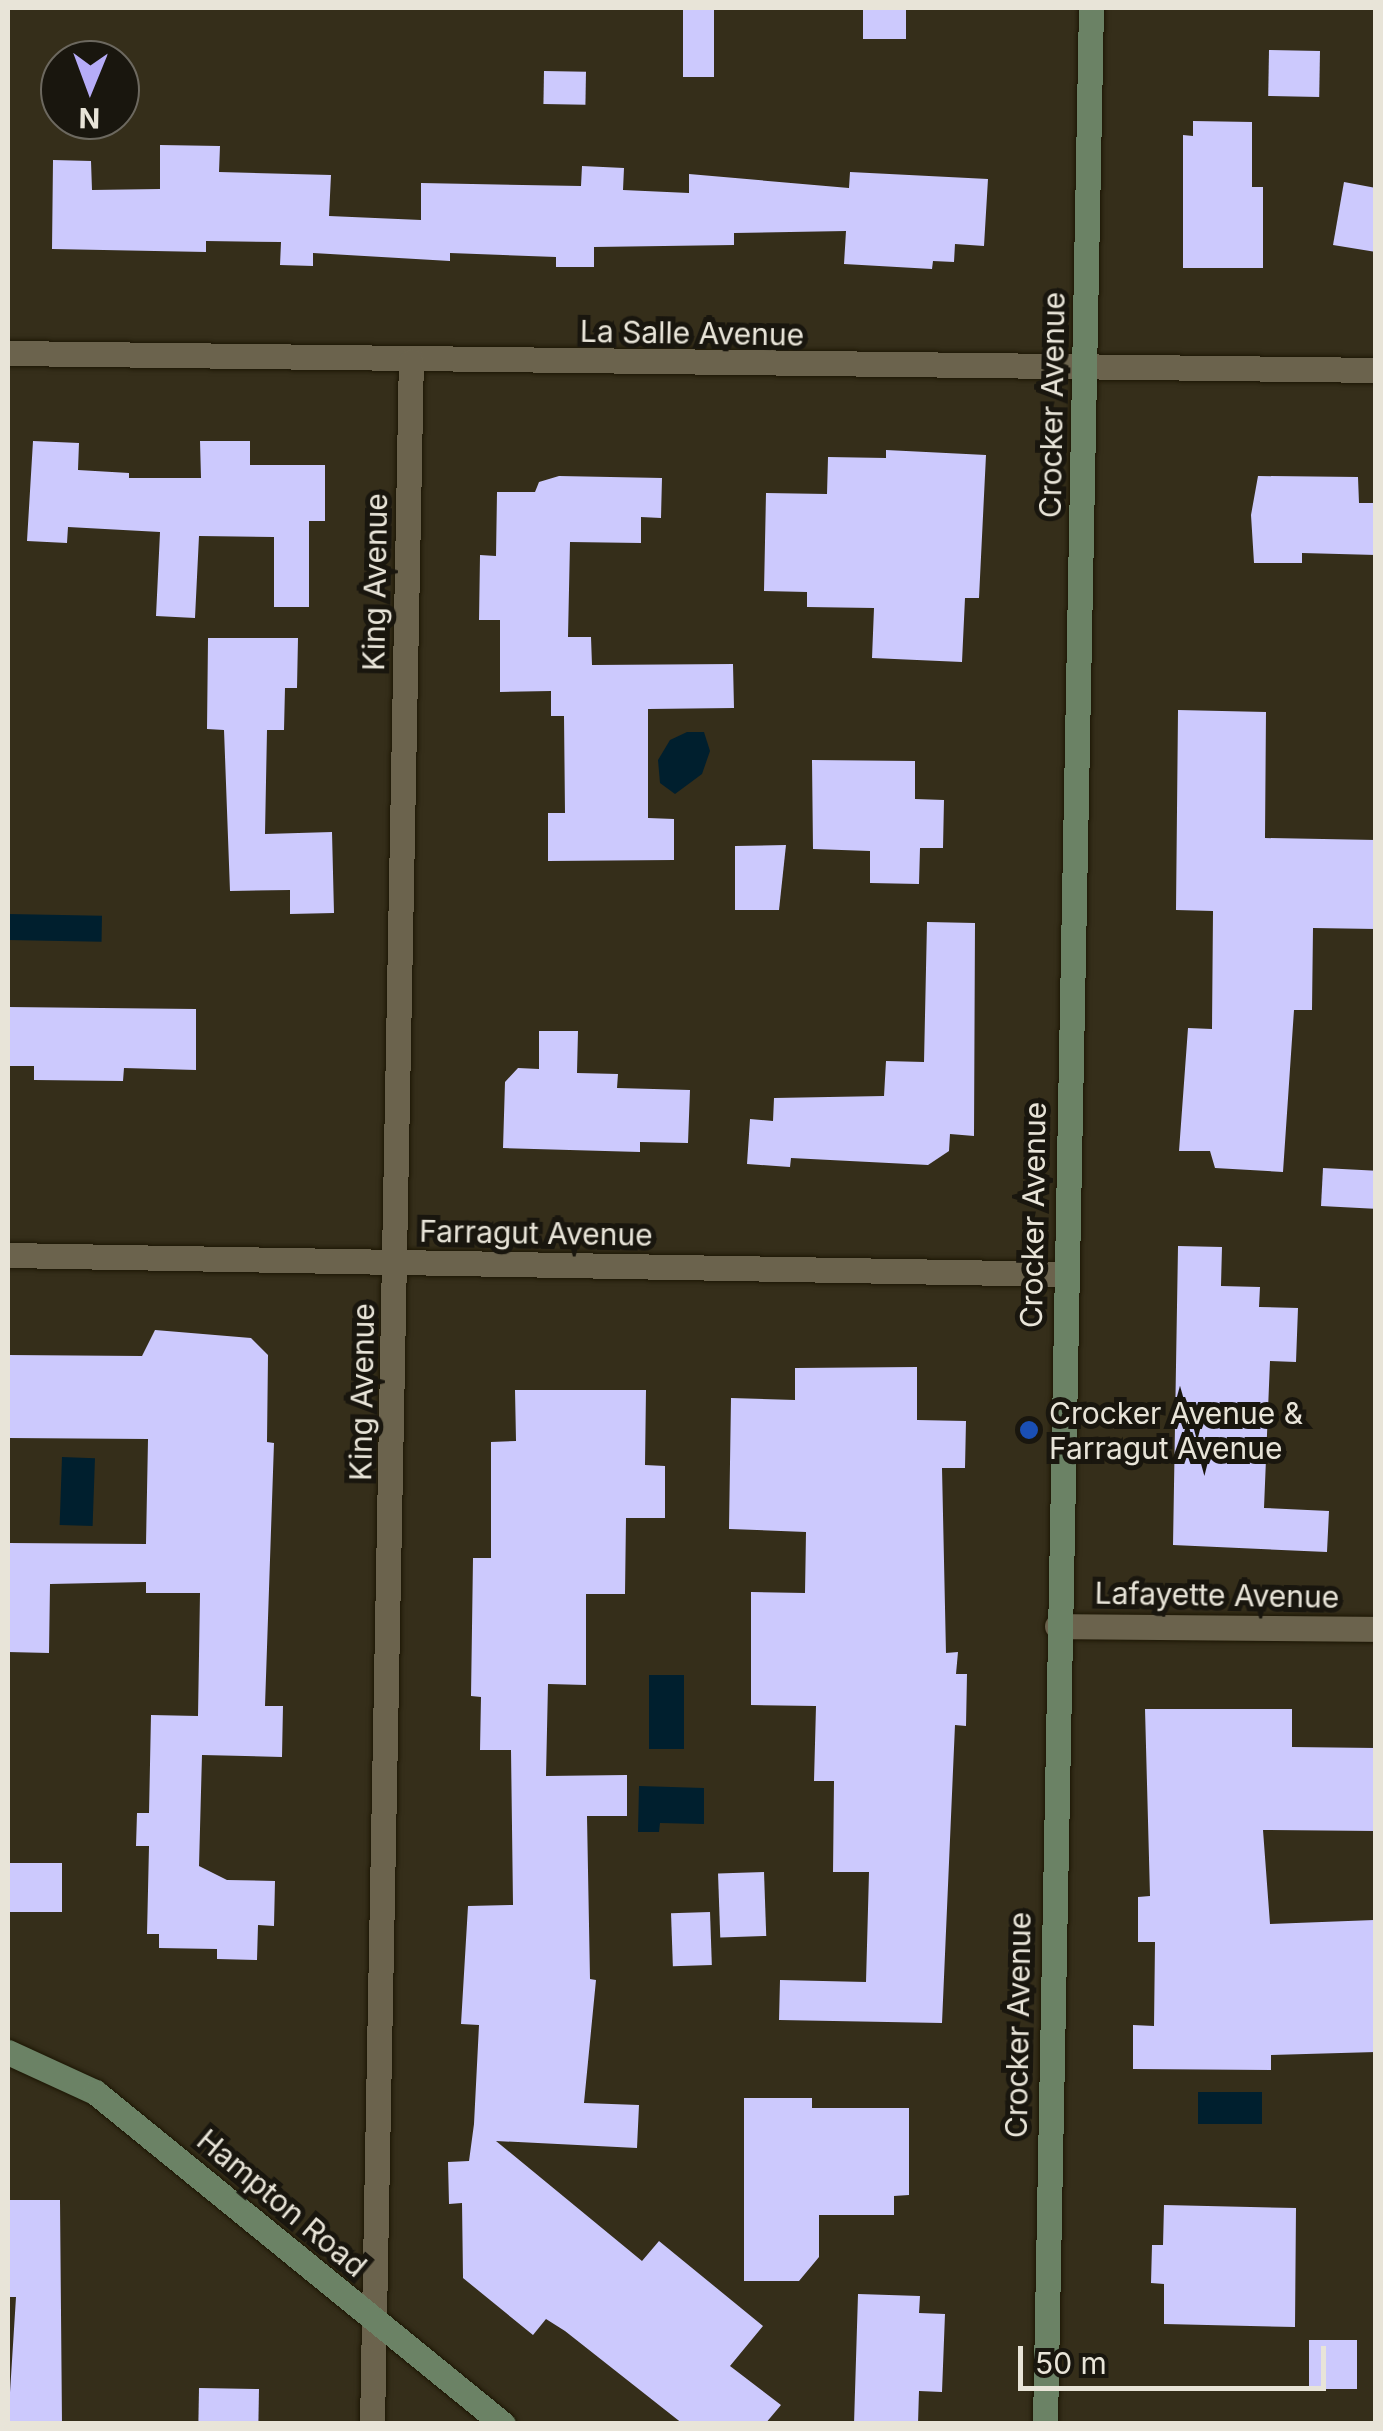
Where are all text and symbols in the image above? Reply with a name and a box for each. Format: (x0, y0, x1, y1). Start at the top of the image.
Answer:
north arrow (40, 40, 140, 140)
text: N (79, 101, 100, 135)
street label: Crocker Avenue (1032, 292, 1072, 518)
street label: La Salle Avenue (580, 313, 804, 353)
street label: King Avenue (355, 493, 395, 671)
street label: Crocker Avenue (1013, 1102, 1053, 1328)
street label: Farragut Avenue (419, 1213, 653, 1253)
street label: King Avenue (342, 1303, 382, 1481)
place label: Crocker Avenue & Farragut Avenue (1049, 1395, 1303, 1466)
marker: Crocker Avenue & Farragut Avenue (1018, 1419, 1040, 1441)
street label: Lafayette Avenue (1094, 1575, 1340, 1615)
street label: Crocker Avenue (998, 1912, 1038, 2138)
street label: Hampton Road (190, 2122, 374, 2284)
scale bar (1023, 2326, 1330, 2388)
text: 50 m (1035, 2345, 1107, 2381)

